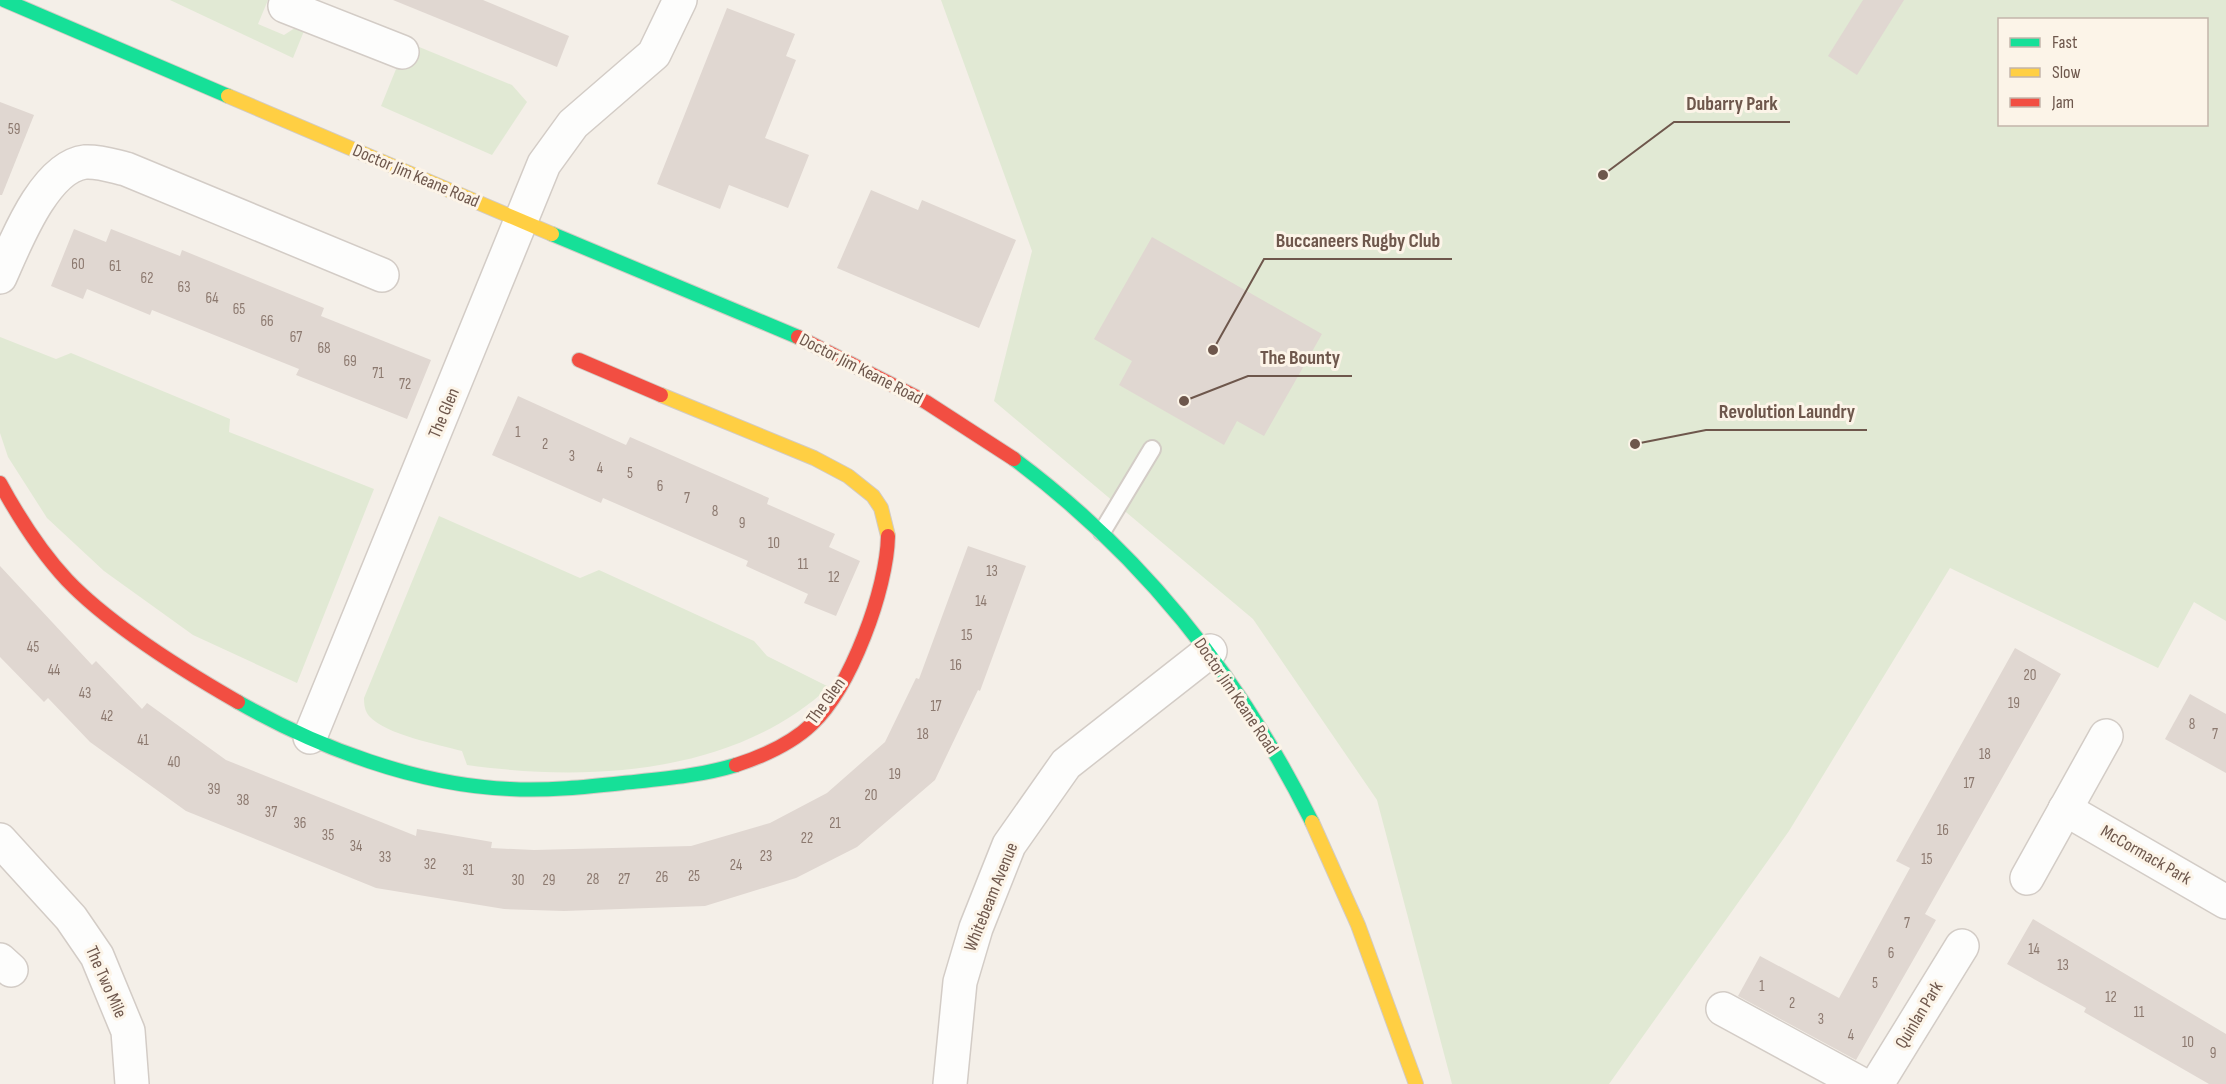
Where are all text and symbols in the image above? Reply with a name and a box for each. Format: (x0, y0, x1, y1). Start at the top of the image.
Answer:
legend (1998, 18, 2208, 126)
text: Fast (2052, 32, 2078, 53)
text: Slow (2052, 62, 2081, 83)
callout: Dubarry Park (1674, 84, 1790, 122)
text: Dubarry Park (1686, 92, 1778, 116)
text: Jam (2051, 92, 2074, 113)
house number: 59 (8, 120, 20, 139)
street label: Doctor Jim Keane Road (350, 140, 482, 212)
callout: Buccaneers Rugby Club (1264, 221, 1452, 259)
text: Buccaneers Rugby Club (1276, 229, 1440, 253)
house number: 60 (71, 255, 85, 274)
house number: 61 (109, 257, 122, 276)
house number: 62 (141, 269, 153, 288)
house number: 63 (178, 278, 190, 297)
house number: 64 (205, 289, 219, 308)
house number: 65 (233, 300, 245, 319)
house number: 66 (260, 312, 274, 331)
house number: 67 (290, 328, 302, 347)
street label: Doctor Jim Keane Road (796, 329, 926, 409)
callout: The Bounty (1248, 338, 1352, 376)
house number: 68 (317, 339, 331, 358)
text: The Bounty (1260, 346, 1341, 370)
house number: 69 (343, 352, 357, 371)
house number: 71 (372, 364, 384, 383)
house number: 72 (399, 375, 411, 394)
street label: The Glen (424, 385, 464, 441)
callout: Revolution Laundry (1706, 392, 1867, 430)
text: Revolution Laundry (1719, 400, 1856, 424)
house number: 1 (515, 423, 521, 442)
house number: 2 (542, 435, 548, 454)
house number: 3 (569, 447, 575, 466)
house number: 4 (597, 459, 603, 478)
house number: 5 (627, 464, 633, 483)
house number: 6 (657, 477, 663, 496)
house number: 7 (684, 489, 690, 508)
house number: 8 (712, 502, 718, 521)
house number: 9 (739, 514, 745, 533)
house number: 10 (768, 534, 780, 553)
house number: 11 (798, 555, 809, 574)
house number: 13 (986, 562, 998, 581)
house number: 12 (828, 568, 840, 587)
house number: 14 (975, 592, 987, 611)
house number: 15 (961, 626, 973, 645)
street label: Doctor Jim Keane Road (1189, 634, 1283, 758)
house number: 45 (27, 638, 39, 657)
house number: 16 (950, 656, 962, 675)
house number: 44 (48, 661, 60, 680)
house number: 20 (2024, 666, 2036, 685)
street label: The Glen (802, 674, 850, 728)
house number: 43 (79, 684, 91, 703)
house number: 19 (2008, 694, 2020, 713)
house number: 17 (930, 697, 942, 716)
house number: 42 (101, 707, 113, 726)
house number: 8 (2189, 715, 2195, 734)
house number: 18 (917, 725, 929, 744)
house number: 7 (2212, 725, 2218, 744)
house number: 41 (137, 731, 150, 750)
house number: 18 (1979, 745, 1991, 764)
house number: 40 (168, 753, 180, 772)
house number: 19 (889, 765, 901, 784)
house number: 17 (1963, 774, 1975, 793)
house number: 39 (208, 780, 220, 799)
house number: 20 (865, 786, 877, 805)
house number: 38 (237, 791, 249, 810)
house number: 37 (265, 803, 277, 822)
house number: 36 (294, 814, 306, 833)
house number: 21 (829, 814, 841, 833)
house number: 16 (1937, 821, 1949, 840)
street label: McCormack Park (2097, 821, 2195, 889)
house number: 35 (322, 826, 334, 845)
house number: 22 (801, 829, 813, 848)
house number: 34 (350, 837, 362, 856)
street label: Whitebeam Avenue (960, 840, 1022, 954)
house number: 23 (760, 847, 772, 866)
house number: 33 (379, 848, 391, 867)
house number: 15 (1921, 850, 1933, 869)
house number: 32 (424, 855, 436, 874)
house number: 24 (730, 856, 742, 875)
house number: 31 (462, 861, 475, 880)
house number: 25 (688, 867, 700, 886)
house number: 26 (656, 868, 668, 887)
house number: 28 (587, 870, 599, 889)
house number: 27 (618, 870, 630, 889)
house number: 30 (512, 871, 524, 890)
house number: 29 (543, 871, 555, 890)
house number: 7 (1904, 914, 1910, 933)
house number: 14 (2028, 940, 2040, 959)
street label: The Two Mile (81, 943, 131, 1021)
house number: 6 (1888, 944, 1894, 963)
house number: 13 (2057, 956, 2069, 975)
house number: 5 (1872, 974, 1878, 993)
house number: 1 (1759, 977, 1765, 996)
street label: Quinlan Park (1891, 978, 1947, 1052)
house number: 12 (2105, 988, 2117, 1007)
house number: 2 (1789, 994, 1795, 1013)
house number: 11 (2134, 1003, 2145, 1022)
house number: 3 (1818, 1010, 1824, 1029)
house number: 4 (1848, 1026, 1854, 1045)
house number: 10 (2182, 1033, 2194, 1052)
house number: 9 (2210, 1044, 2216, 1063)

